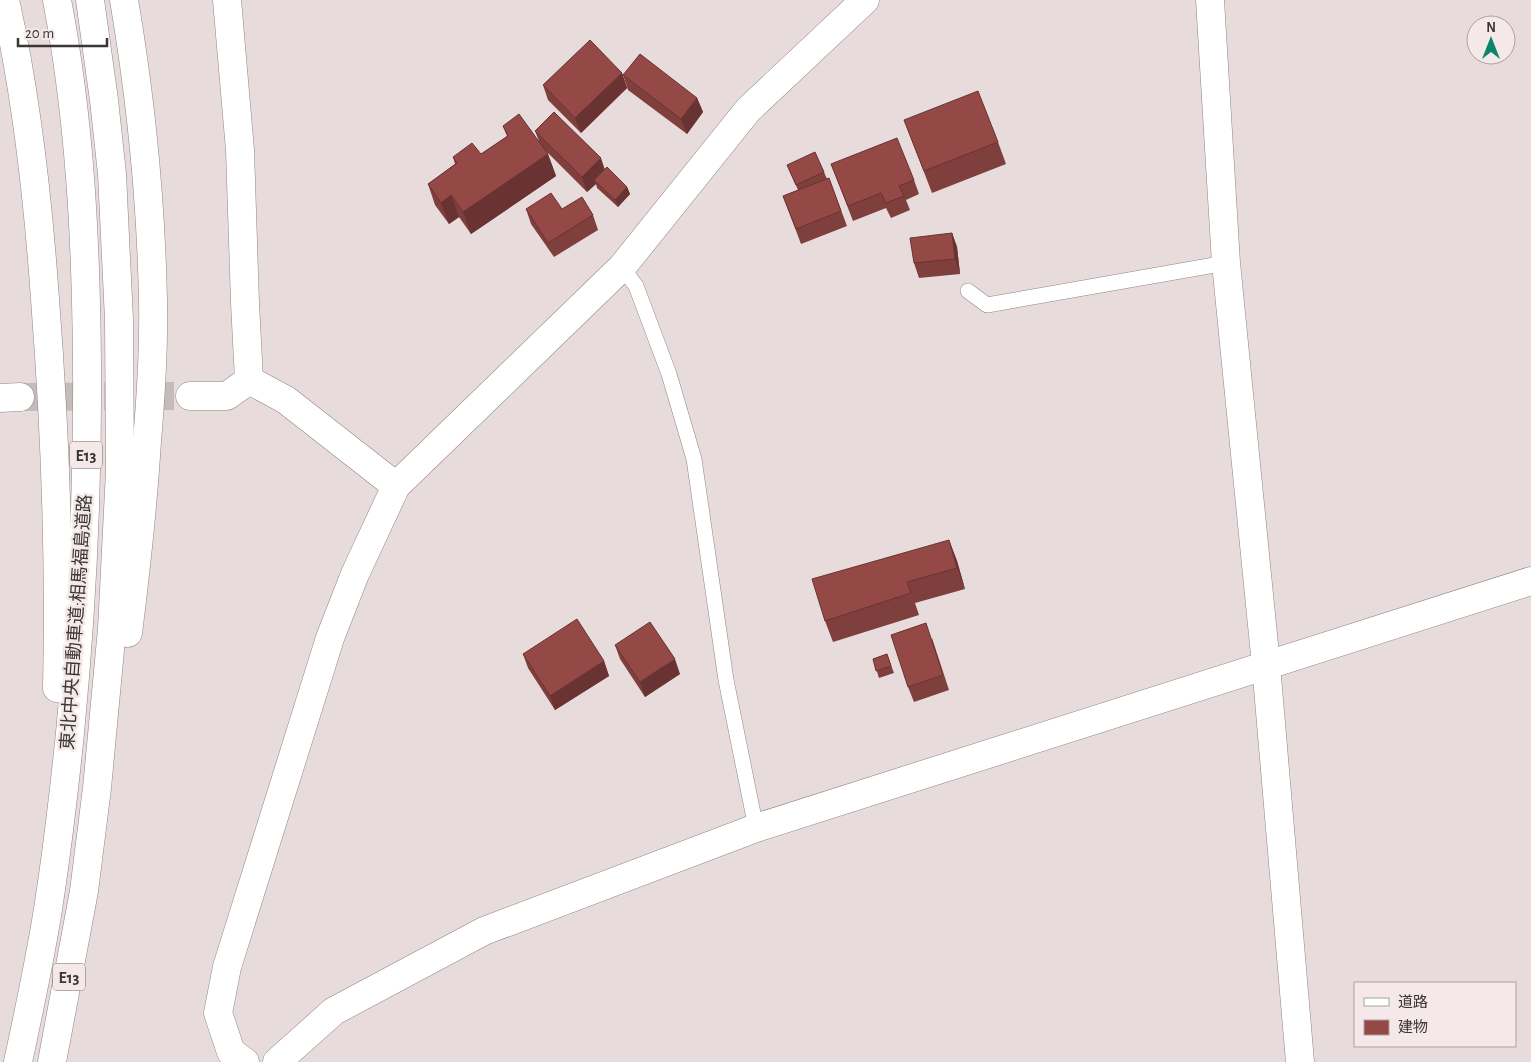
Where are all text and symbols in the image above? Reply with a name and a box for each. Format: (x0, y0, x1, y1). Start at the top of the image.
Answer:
scale bar (18, 15, 106, 47)
north arrow (1466, 15, 1516, 65)
text: N (1486, 21, 1496, 35)
text: 20 m (25, 26, 54, 41)
road number: E13 (70, 442, 102, 468)
street label: 東北中央自動車道;相馬福島道路 (57, 494, 95, 750)
road number: E13 (53, 964, 85, 990)
legend (1354, 982, 1516, 1047)
text: 道路 (1398, 994, 1428, 1010)
text: 建物 (1398, 1019, 1428, 1035)

